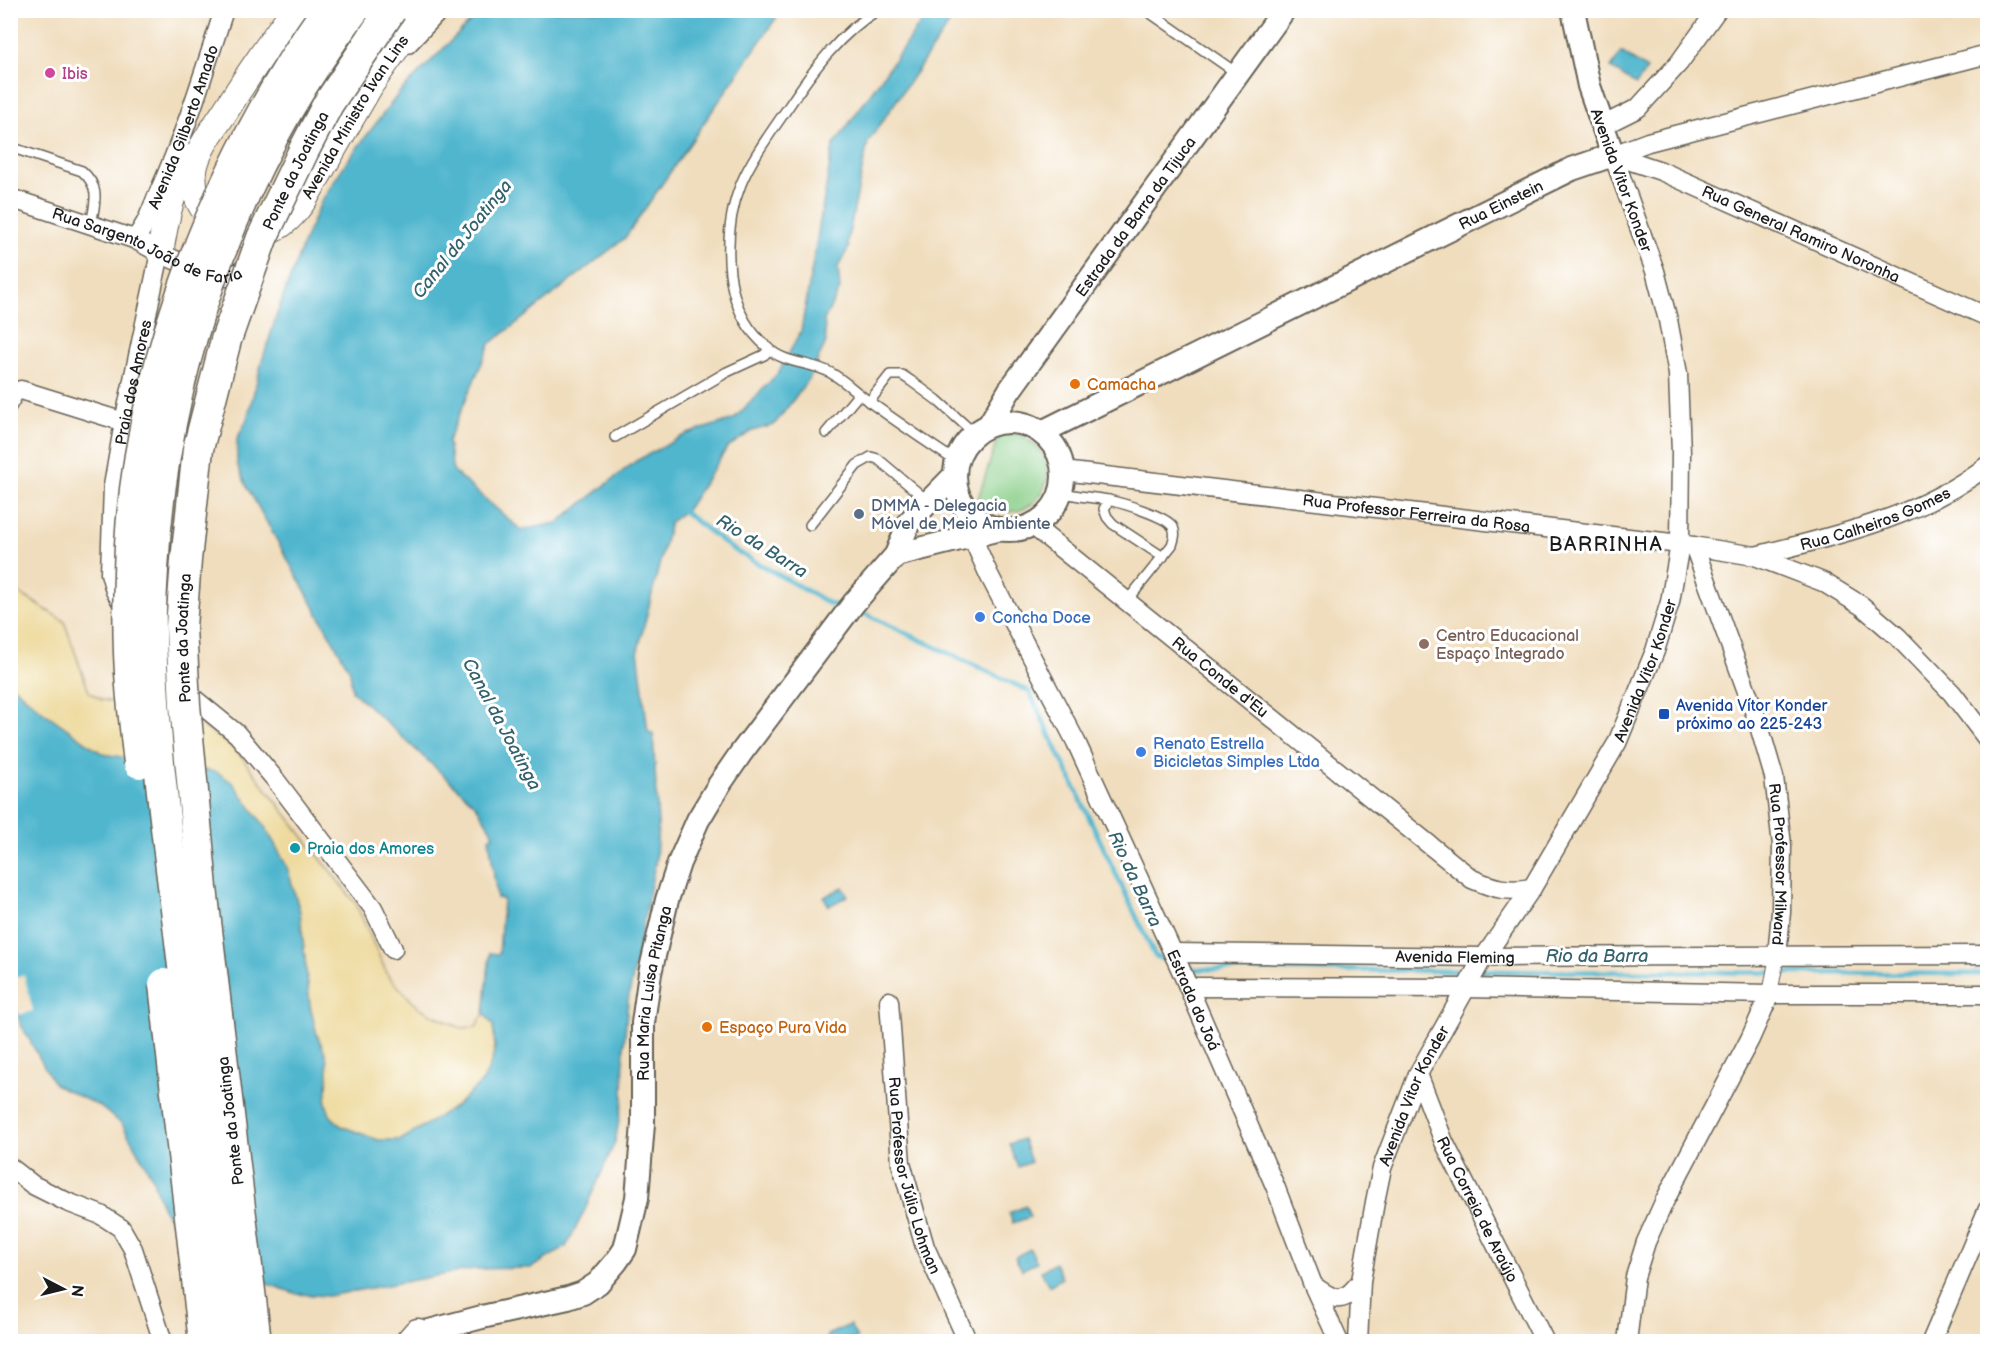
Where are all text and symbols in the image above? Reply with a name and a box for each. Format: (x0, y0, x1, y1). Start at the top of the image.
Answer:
street label: Avenida Ministro Ivan Lins (299, 32, 413, 202)
street label: Avenida Gilberto Amado (145, 43, 223, 212)
place label: Ibis (62, 65, 88, 84)
marker: Ibis (43, 66, 57, 80)
street label: Avenida Vitor Konder (1586, 106, 1655, 255)
street label: Ponte da Joatinga (259, 108, 334, 233)
street label: Estrada da Barra da Tijuca (1072, 133, 1201, 301)
water label: Canal da Joatinga (408, 176, 517, 303)
street label: Rua Einstein (1456, 177, 1547, 235)
street label: Rua General Ramiro Noronha (1698, 182, 1903, 287)
street label: Rua Sargento João de Faria (49, 205, 246, 288)
street label: Praia dos Amores (112, 318, 156, 447)
place label: Camacha (1087, 376, 1156, 395)
marker: Camacha (1068, 377, 1082, 391)
street label: Rua Calheiros Gomes (1798, 484, 1954, 555)
street label: Rua Professor Ferreira da Rosa (1301, 491, 1531, 537)
place label: DMMA - Delegacia Móvel de Meio Ambiente (871, 497, 1051, 534)
marker: DMMA - Delegacia Móvel de Meio Ambiente (852, 507, 866, 521)
water label: Rio da Barra (712, 510, 811, 583)
district label: BARRINHA (1549, 533, 1663, 557)
street label: Ponte da Joatinga (173, 573, 196, 703)
street label: Avenida Vitor Konder (1610, 597, 1681, 745)
place label: Concha Doce (992, 609, 1091, 628)
marker: Concha Doce (973, 610, 987, 624)
place label: Centro Educacional Espaço Integrado (1436, 627, 1579, 664)
street label: Rua Conde d'Eu (1168, 633, 1272, 722)
marker: Centro Educacional Espaço Integrado (1417, 637, 1431, 651)
water label: Canal da Joatinga (458, 655, 545, 794)
place label: Avenida Vítor Konder próximo ao 225-243 (1676, 697, 1827, 734)
marker: Avenida Vítor Konder próximo ao 225-243 (1657, 707, 1671, 721)
place label: Renato Estrella Bicicletas Simples Ltda (1153, 735, 1320, 772)
marker: Renato Estrella Bicicletas Simples Ltda (1134, 745, 1148, 759)
street label: Rua Professor Milward (1764, 782, 1790, 946)
water label: Rio da Barra (1103, 828, 1166, 930)
place label: Praia dos Amores (307, 840, 434, 859)
marker: Praia dos Amores (288, 841, 302, 855)
street label: Rua Maria Luisa Pitanga (635, 904, 676, 1081)
water label: Rio da Barra (1545, 946, 1649, 967)
street label: Estrada do Joá (1162, 947, 1223, 1054)
street label: Avenida Fleming (1395, 948, 1515, 968)
place label: Espaço Pura Vida (719, 1019, 847, 1038)
marker: Espaço Pura Vida (700, 1020, 714, 1034)
street label: Avenida Vitor Konder (1376, 1023, 1454, 1169)
street label: Ponte da Joatinga (214, 1055, 249, 1186)
street label: Rua Professor Júlio Lohman (884, 1076, 944, 1277)
street label: Rua Correia de Araújo (1432, 1134, 1521, 1286)
north arrow (33, 1259, 93, 1319)
text: N (66, 1284, 87, 1298)

